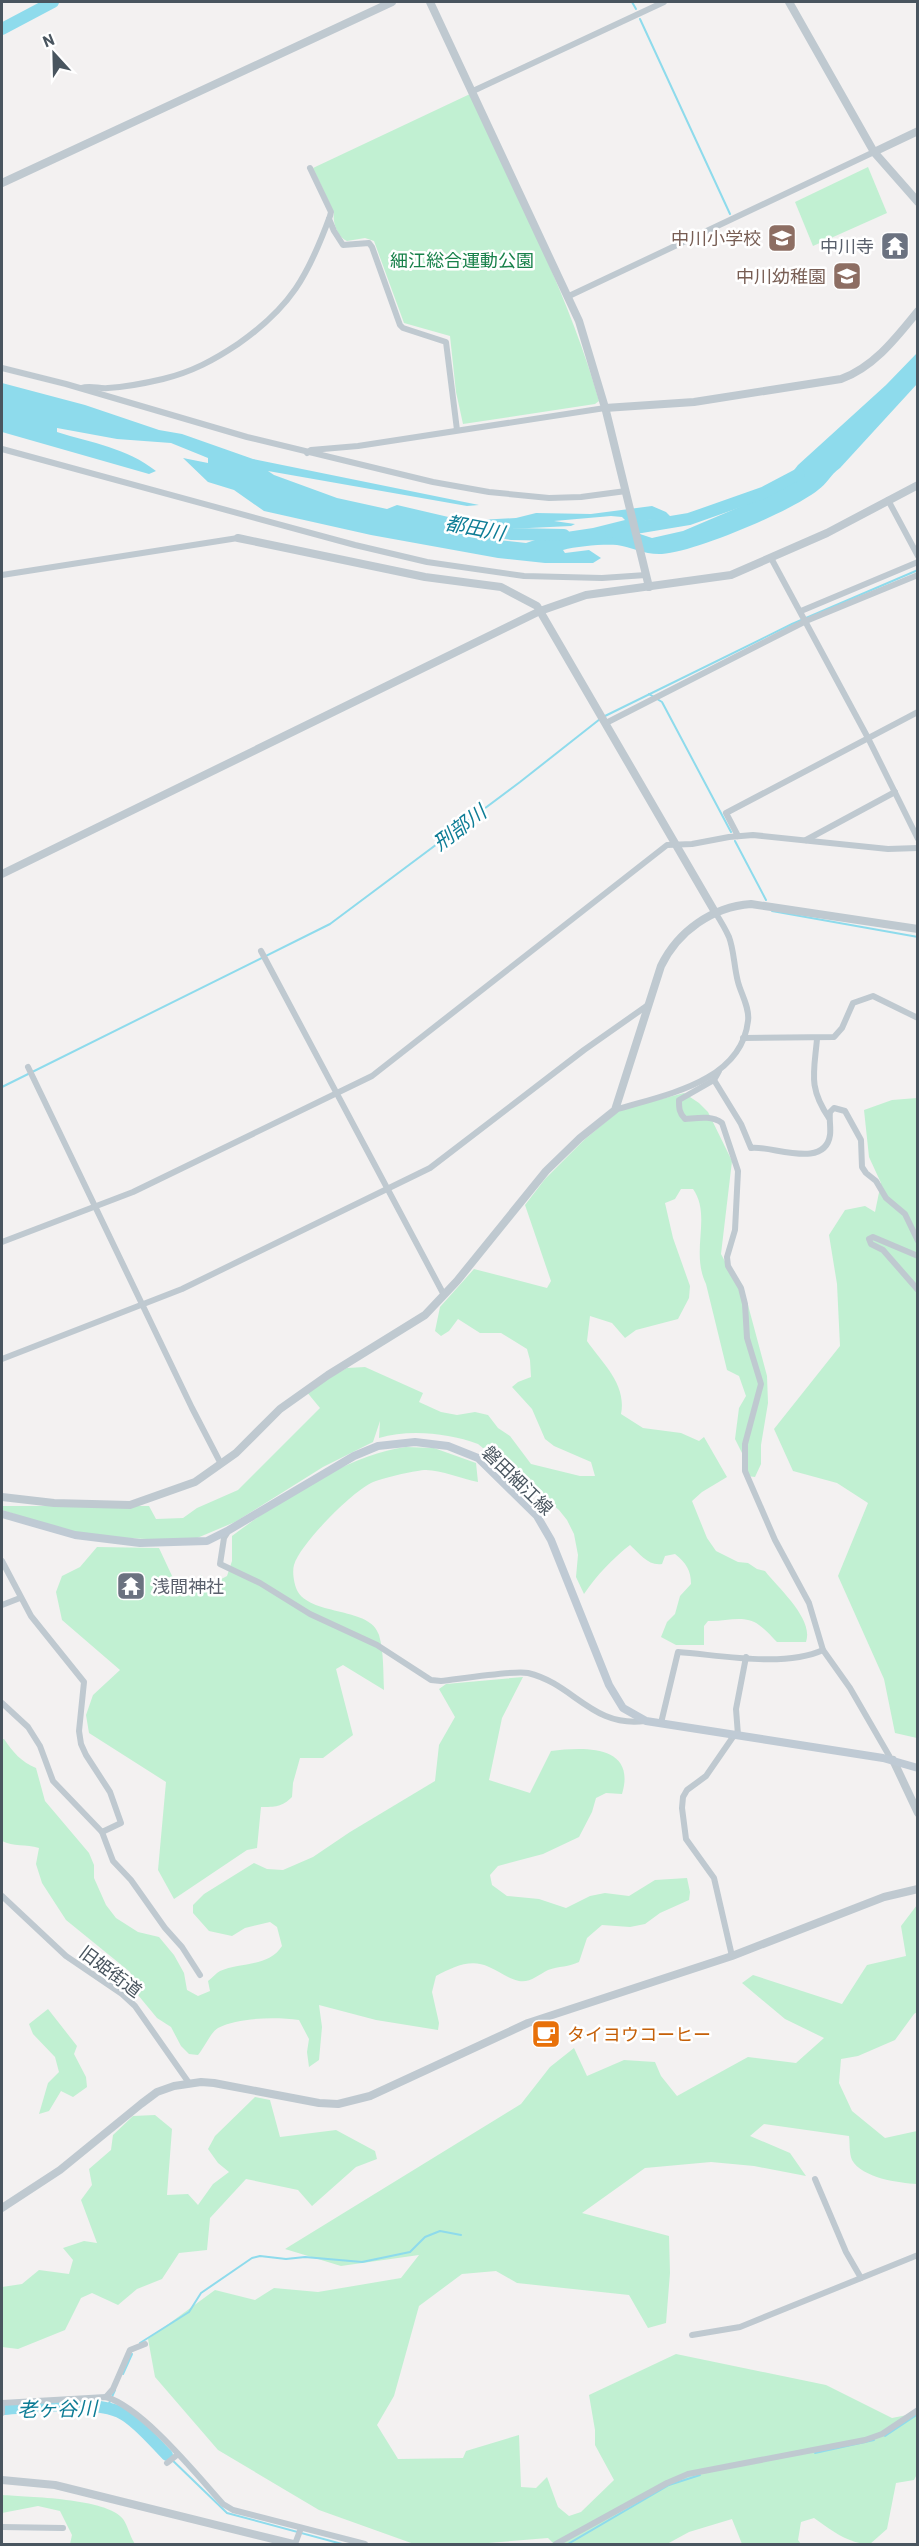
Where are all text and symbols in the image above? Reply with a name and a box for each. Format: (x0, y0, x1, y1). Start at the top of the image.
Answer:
north arrow (24, 24, 84, 84)
text: N (40, 29, 57, 50)
school or university icon: 中川小学校 (766, 222, 798, 254)
place label: 中川小学校 (671, 227, 761, 249)
temple icon: 中川寺 (879, 230, 911, 262)
place label: 中川寺 (820, 235, 874, 257)
park label: 細江総合運動公園 (390, 249, 534, 271)
school or university icon: 中川幼稚園 (831, 260, 863, 292)
place label: 中川幼稚園 (736, 265, 826, 287)
water label: 都田川 (443, 509, 509, 545)
water label: 刑部川 (428, 798, 492, 855)
street label: 磐田細江線 (478, 1441, 558, 1519)
temple icon: 浅間神社 (115, 1570, 147, 1602)
place label: 浅間神社 (152, 1575, 224, 1597)
street label: 旧姫街道 (76, 1941, 146, 2001)
cafe icon: タイヨウコーヒー (530, 2018, 562, 2050)
place label: タイヨウコーヒー (567, 2023, 711, 2045)
water label: 老ヶ谷川 (17, 2395, 99, 2421)

